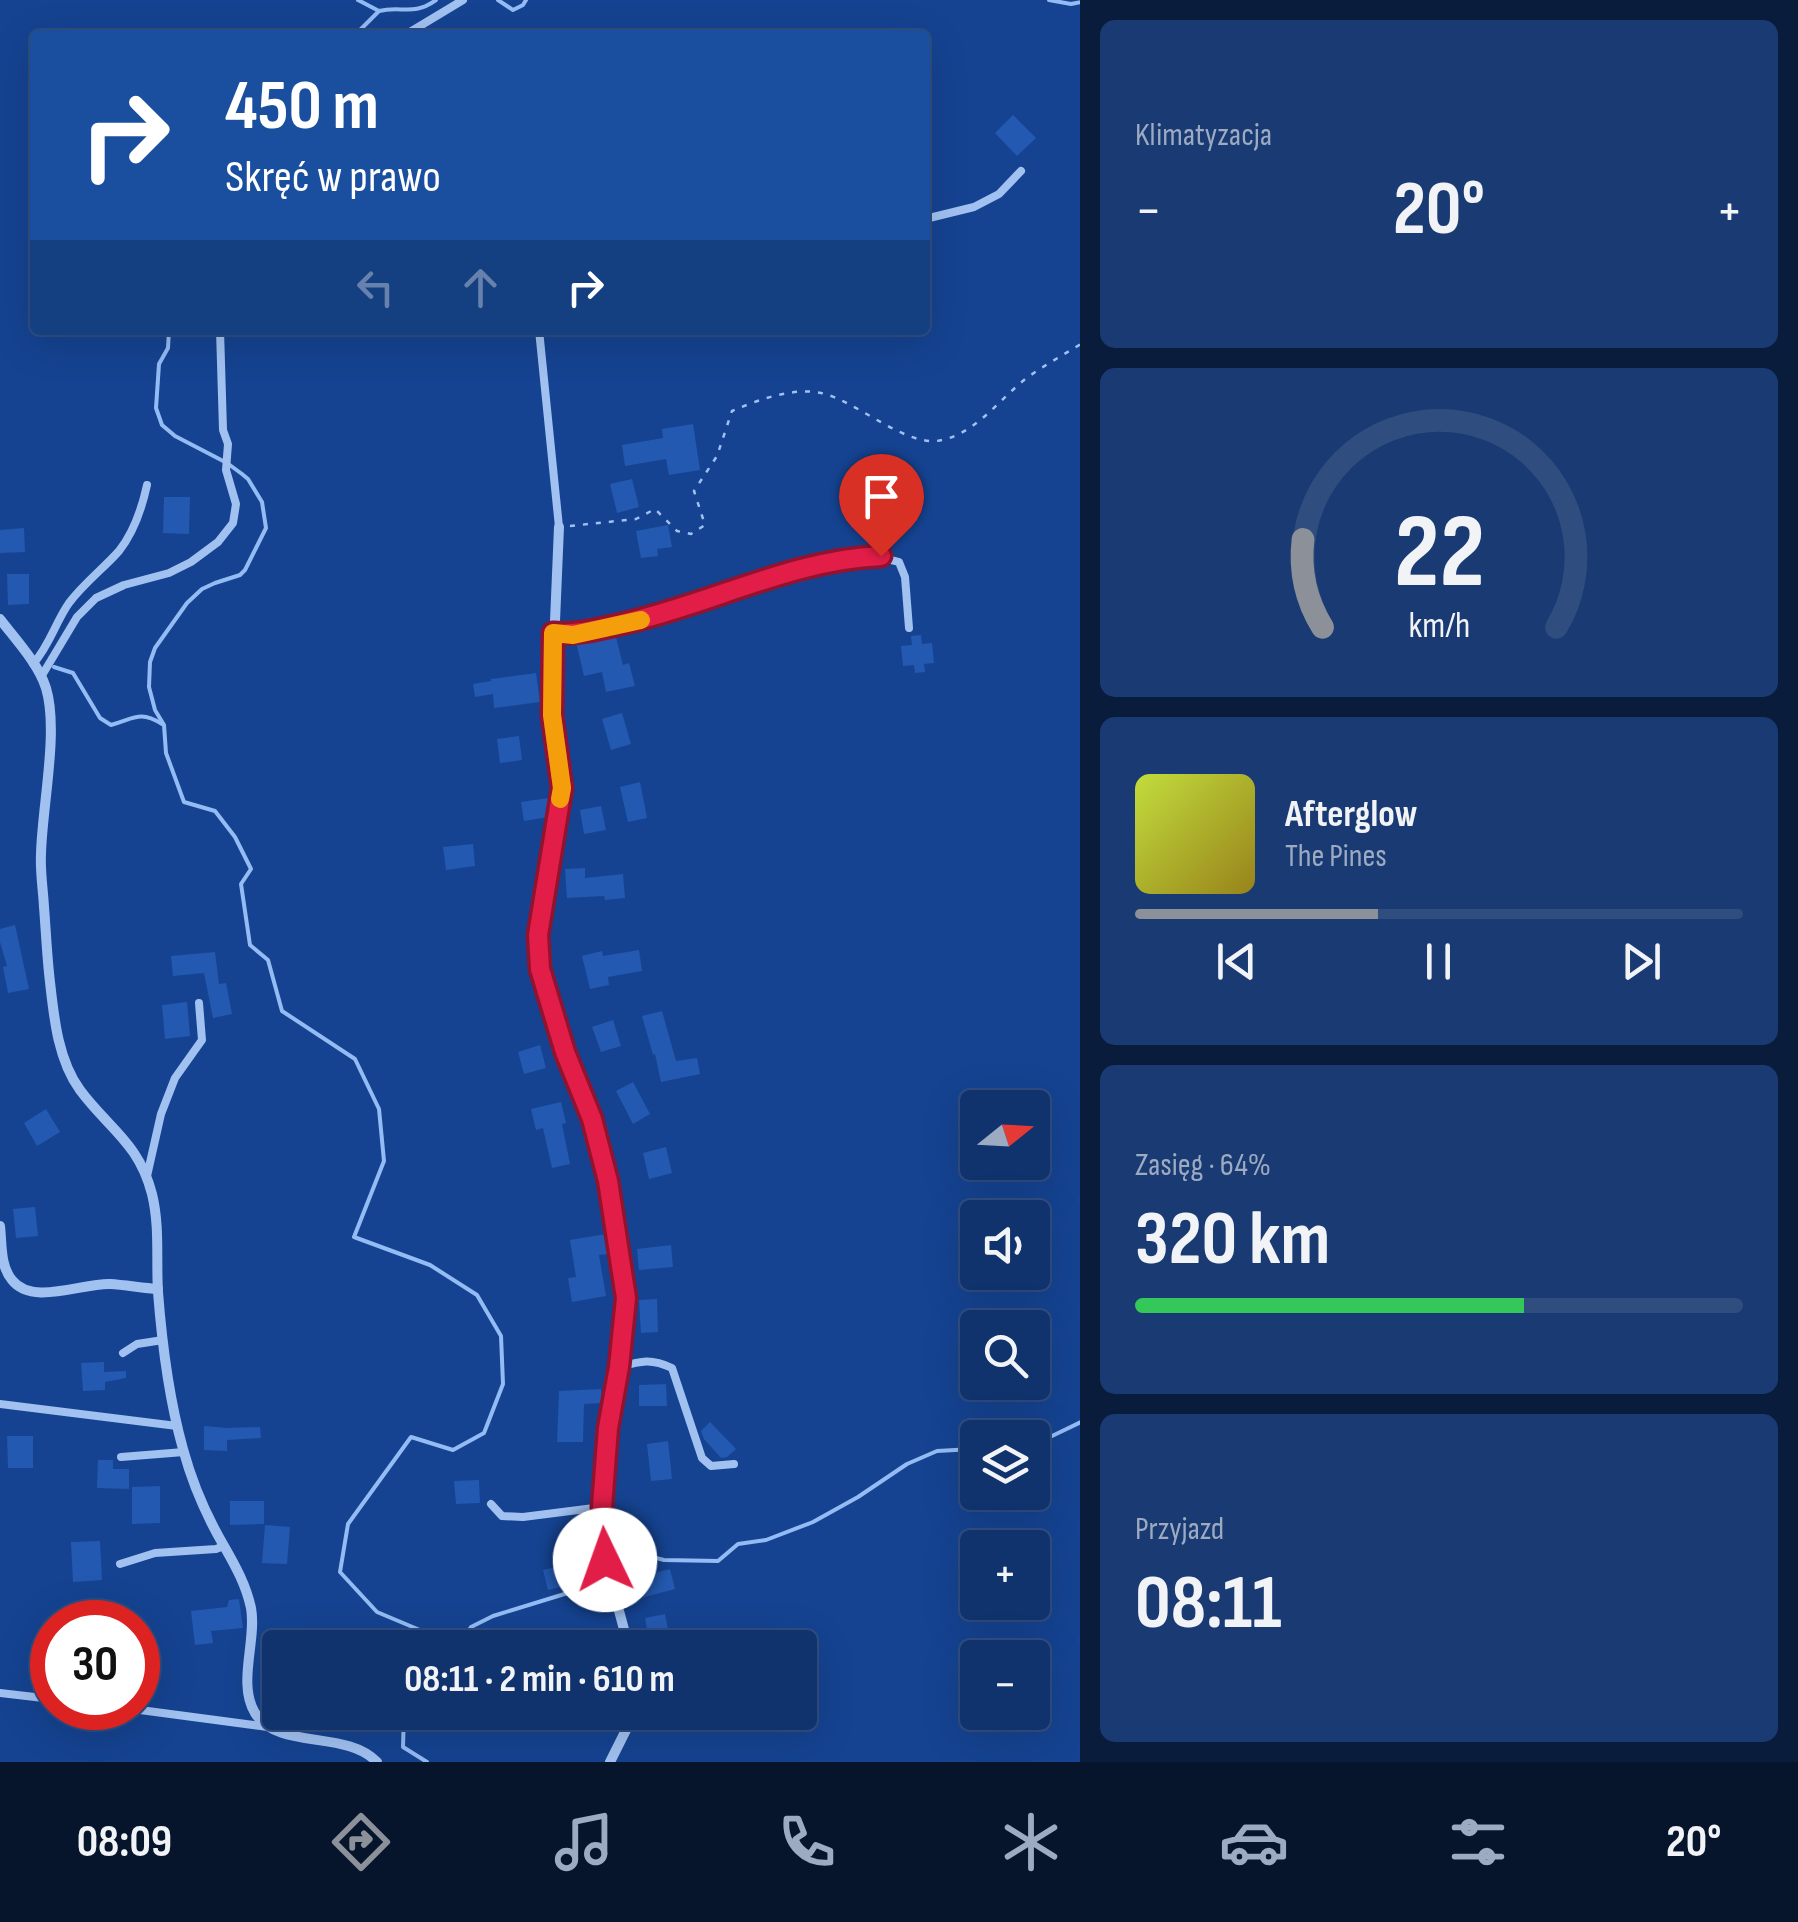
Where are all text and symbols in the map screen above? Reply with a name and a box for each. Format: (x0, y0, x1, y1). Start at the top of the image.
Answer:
text: 450 m (225, 65, 379, 149)
icon: right (60, 70, 190, 200)
text: Klimatyzacja (1135, 116, 1272, 155)
text: Skręć w prawo (225, 150, 441, 205)
text: 20° (1393, 165, 1485, 256)
text: − (1135, 178, 1162, 245)
text: + (1716, 178, 1743, 245)
icon: left (348, 260, 403, 315)
icon: ahead (453, 260, 508, 315)
icon: right (558, 260, 613, 315)
pin (839, 454, 924, 557)
icon: arrive (854, 469, 909, 524)
text: 22 (1393, 491, 1485, 616)
text: km/h (1408, 605, 1470, 648)
text: Afterglow (1285, 792, 1418, 837)
text: The Pines (1285, 837, 1387, 876)
icon: previous (1209, 934, 1264, 989)
icon: pause (1411, 934, 1466, 989)
icon: next (1614, 934, 1669, 989)
north arrow (960, 1090, 1050, 1180)
map controls (960, 1090, 1050, 1730)
text: Zasięg · 64% (1135, 1146, 1271, 1185)
text: 320 km (1135, 1195, 1330, 1286)
button: sound (960, 1200, 1050, 1290)
button: search (960, 1310, 1050, 1400)
button: layers (960, 1420, 1050, 1510)
position arrow (553, 1508, 657, 1612)
text: Przyjazd (1135, 1510, 1224, 1549)
button: + (960, 1530, 1050, 1620)
text: 08:11 (1135, 1559, 1282, 1650)
speed limit sign: 30 (30, 1600, 160, 1730)
button: − (960, 1640, 1050, 1730)
text: 08:11 · 2 min · 610 m (404, 1657, 675, 1702)
icon: directions (326, 1807, 396, 1877)
icon: music (549, 1807, 619, 1877)
icon: phone (772, 1807, 842, 1877)
icon: climate (996, 1807, 1066, 1877)
icon: car (1219, 1807, 1289, 1877)
icon: filters (1443, 1807, 1513, 1877)
text: 08:09 (77, 1815, 172, 1870)
text: 20° (1666, 1815, 1721, 1870)

